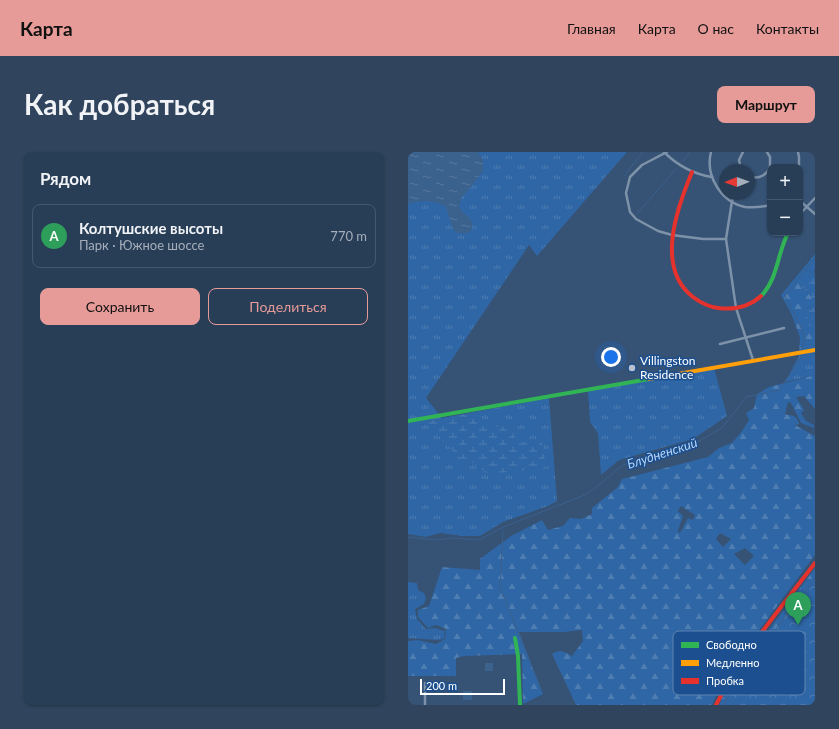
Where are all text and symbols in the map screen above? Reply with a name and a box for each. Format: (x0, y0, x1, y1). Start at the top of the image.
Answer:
text: Карта (20, 17, 73, 40)
text: Главная (567, 20, 616, 37)
text: Карта (638, 20, 676, 37)
text: О нас (698, 20, 734, 37)
text: Контакты (756, 20, 819, 37)
button: Маршрут (717, 86, 815, 123)
text: Как добраться (24, 87, 215, 121)
north arrow (719, 164, 755, 200)
map controls (767, 164, 803, 236)
button: + (767, 164, 803, 200)
text: Рядом (40, 168, 91, 189)
button: − (767, 200, 803, 236)
text: Колтушские высоты (79, 219, 223, 237)
text: A (49, 228, 59, 244)
text: 770 m (330, 228, 367, 244)
text: Парк · Южное шоссе (79, 237, 204, 253)
button: Сохранить (40, 288, 200, 325)
button: Поделиться (208, 288, 368, 325)
your location (601, 347, 621, 367)
place label: Villingston Residence (640, 353, 695, 382)
marker: Villingston Residence (627, 363, 637, 373)
water label: Блудненский (625, 434, 699, 472)
pin: A (785, 592, 811, 625)
legend (673, 631, 805, 695)
text: Свободно (706, 638, 757, 651)
text: Медленно (706, 656, 759, 669)
text: Пробка (706, 674, 744, 687)
scale bar (420, 677, 505, 696)
text: 200 m (426, 679, 457, 692)

